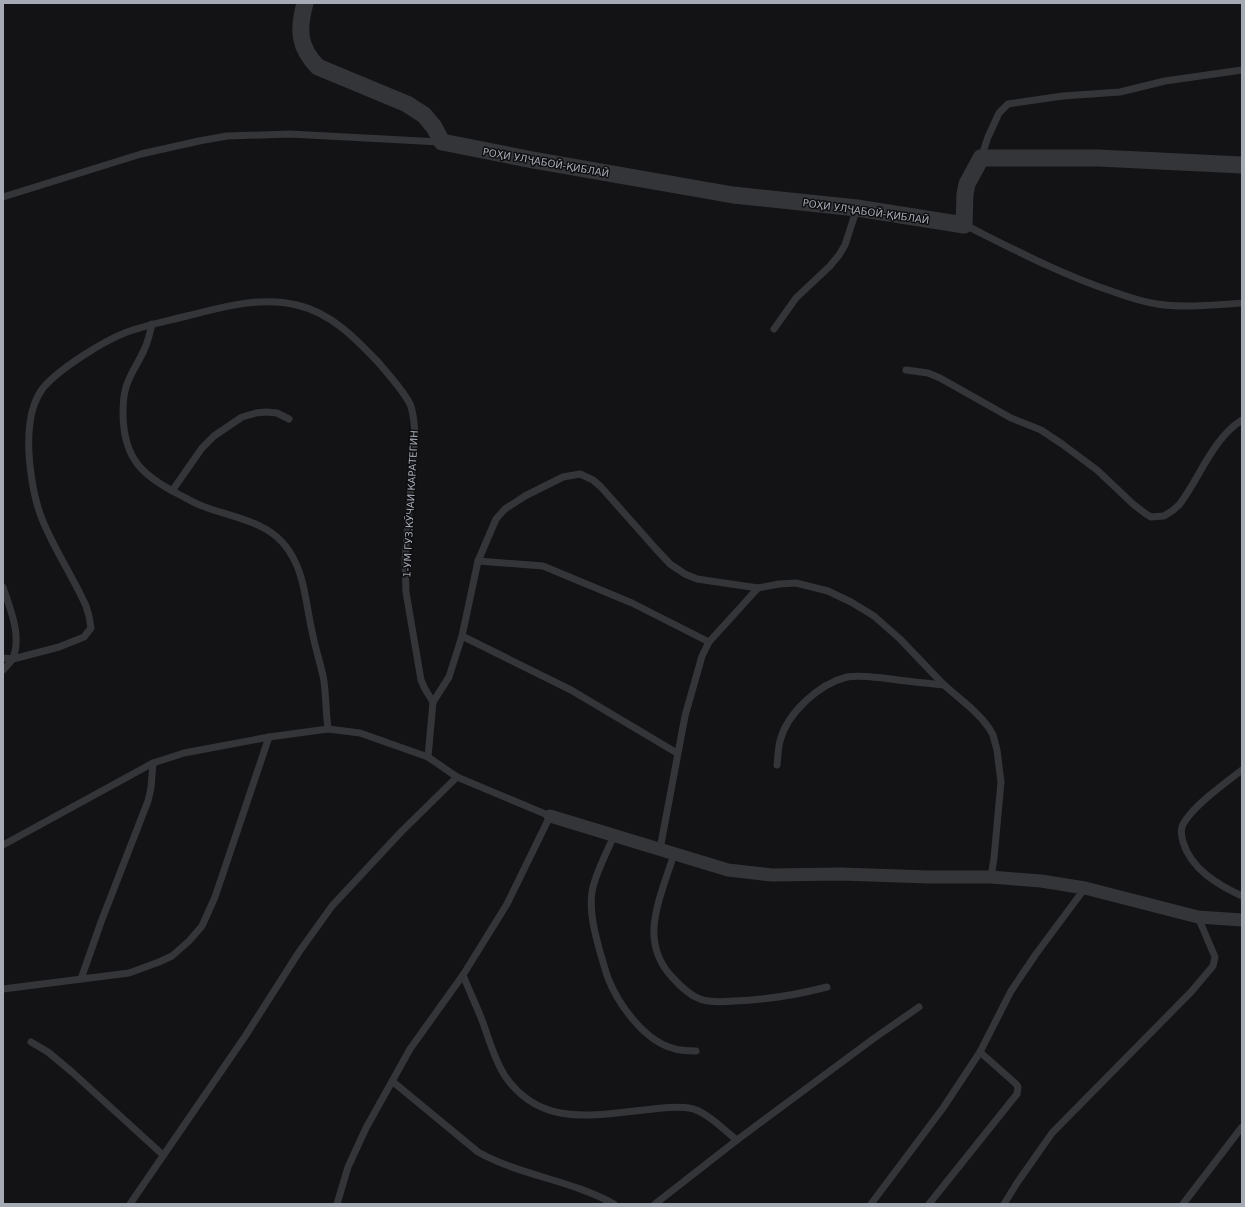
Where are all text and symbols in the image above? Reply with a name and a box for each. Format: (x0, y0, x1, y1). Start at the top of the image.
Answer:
street label: РОҲИ УЛҶАБОЙ-ҚИБЛАӢ (482, 145, 610, 179)
street label: РОҲИ УЛҶАБОЙ-ҚИБЛАӢ (802, 196, 930, 226)
street label: 1-УМ ГУЗ.КӮЧАИ КАРАТЕГИН (400, 430, 420, 578)

